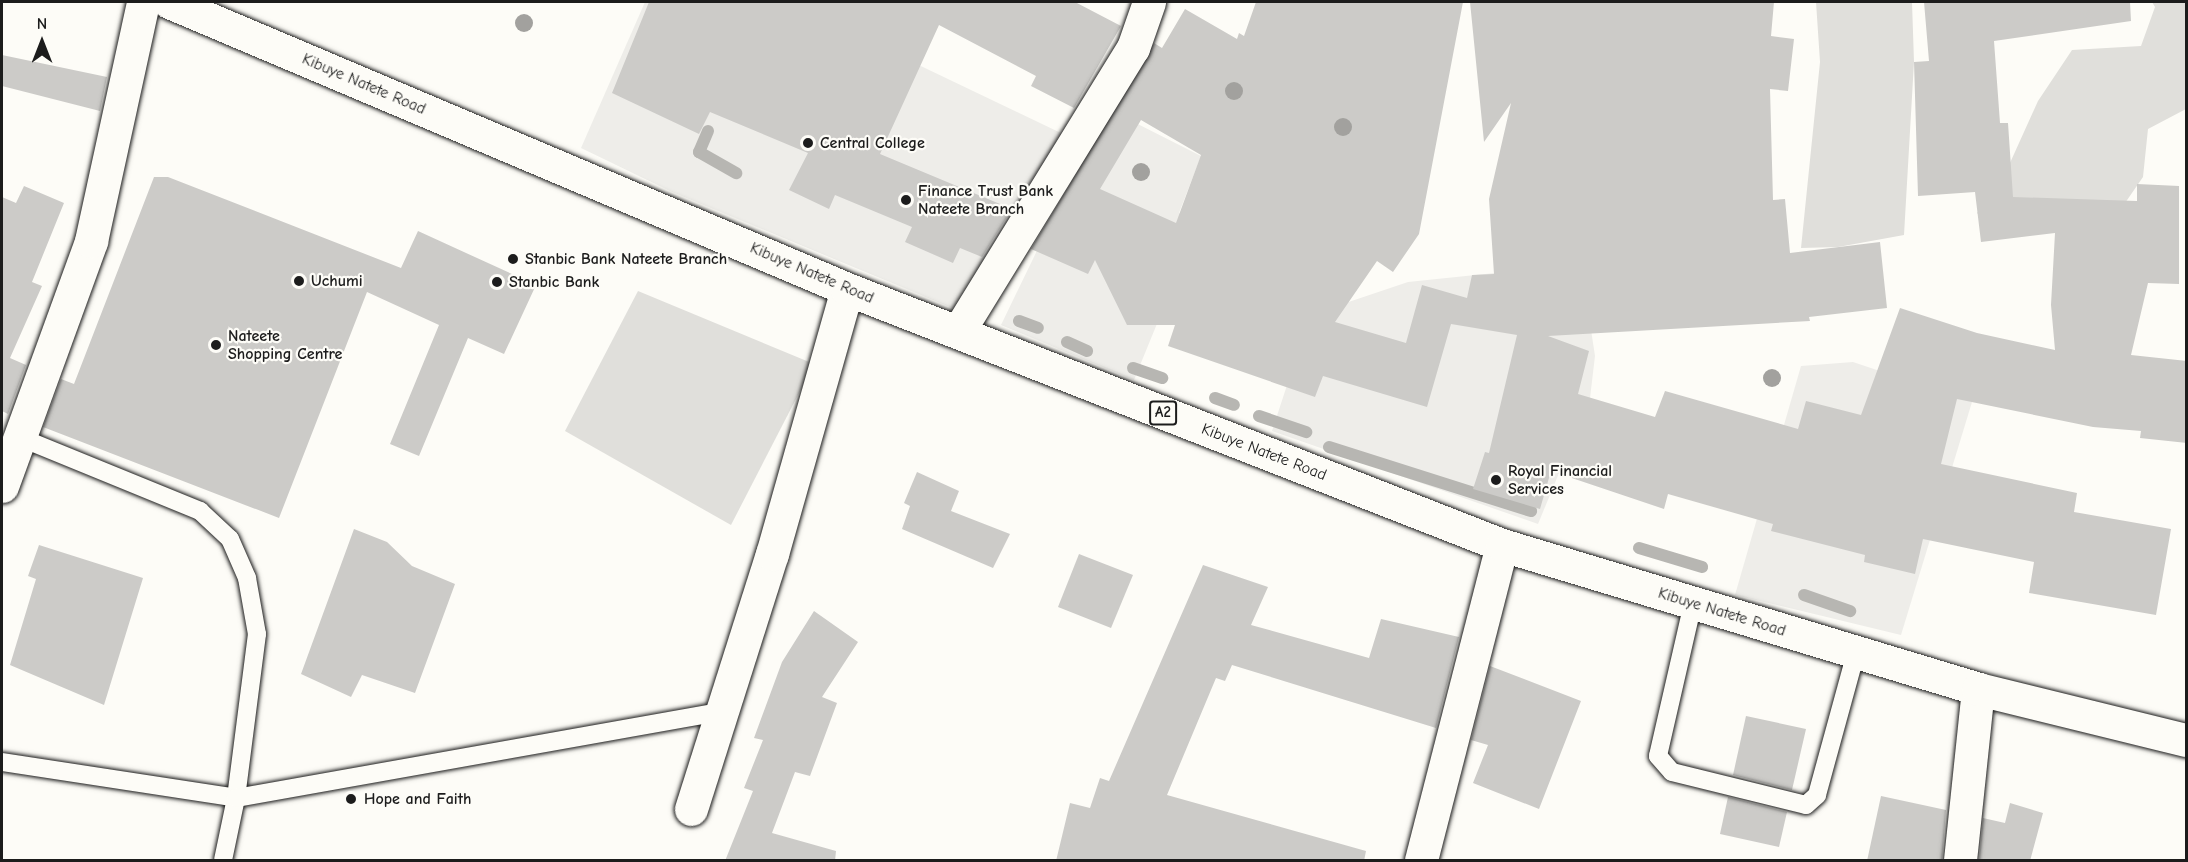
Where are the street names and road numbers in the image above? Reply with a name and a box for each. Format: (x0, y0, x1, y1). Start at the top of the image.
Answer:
street label: Kibuye Natete Road (299, 49, 429, 119)
street label: Kibuye Natete Road (747, 238, 877, 308)
road number: A2 (1148, 401, 1178, 425)
street label: Kibuye Natete Road (1199, 419, 1329, 485)
street label: Kibuye Natete Road (1656, 583, 1788, 641)

